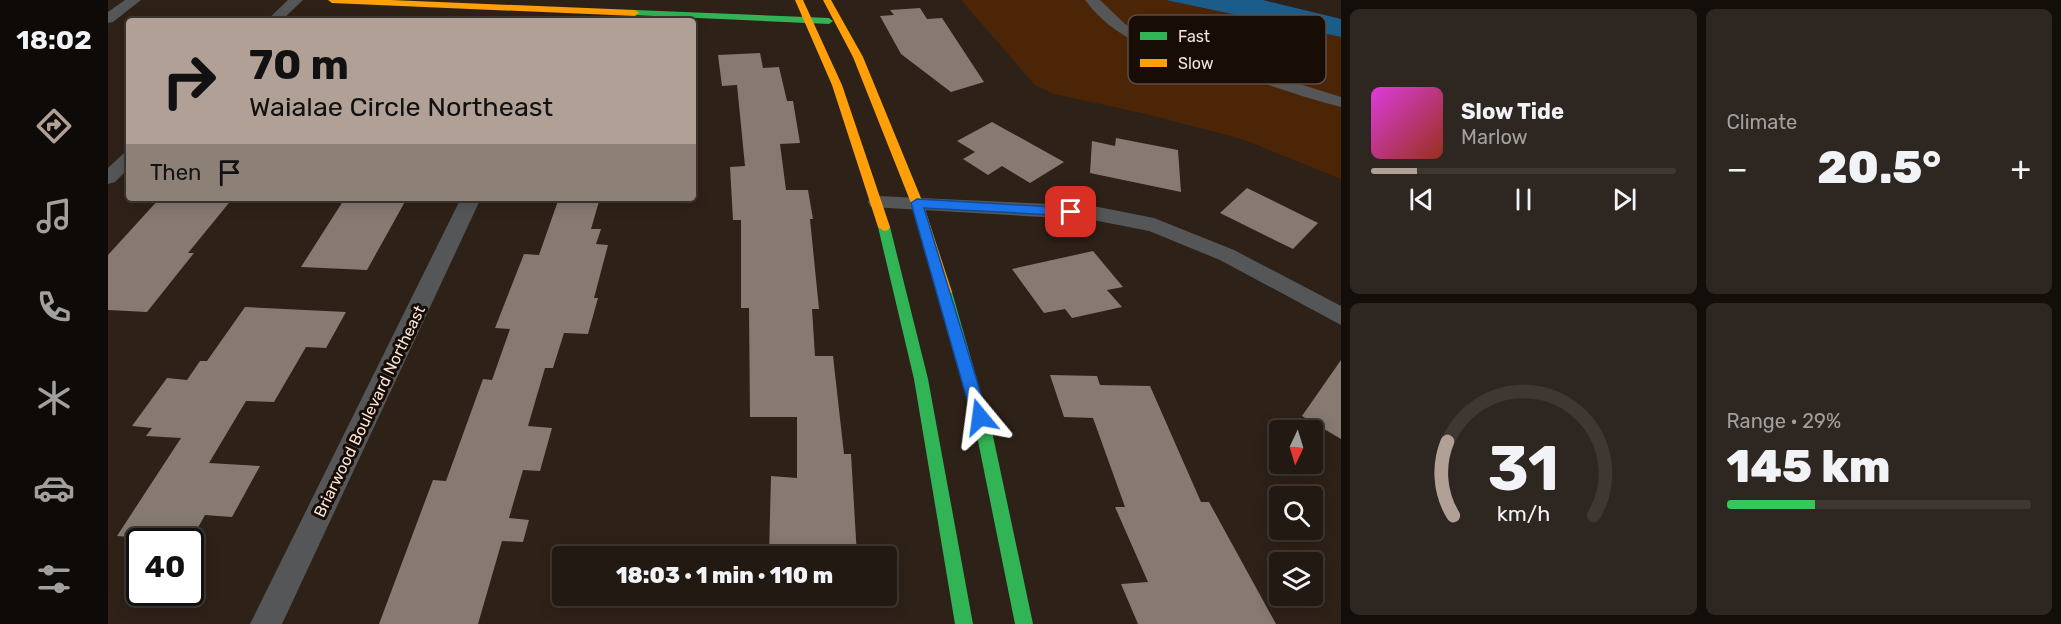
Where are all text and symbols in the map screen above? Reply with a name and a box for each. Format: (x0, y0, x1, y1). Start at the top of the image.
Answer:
legend (1128, 15, 1326, 84)
text: 18:02 (16, 24, 92, 56)
text: Fast (1178, 27, 1210, 46)
text: 70 m (249, 40, 349, 90)
icon: right (150, 42, 228, 120)
text: Slow (1178, 54, 1214, 73)
text: Waialae Circle Northeast (249, 91, 553, 123)
text: Slow Tide (1461, 98, 1564, 125)
icon: directions (33, 105, 75, 147)
text: Climate (1727, 110, 1797, 134)
text: Marlow (1461, 125, 1528, 149)
text: 20.5° (1817, 141, 1941, 194)
text: − (1727, 149, 1748, 188)
text: + (2010, 149, 2031, 188)
icon: arrive (213, 156, 246, 189)
text: Then (150, 159, 201, 186)
icon: previous (1405, 183, 1438, 216)
icon: pause (1507, 183, 1540, 216)
icon: next (1608, 183, 1641, 216)
pin (1045, 186, 1096, 237)
icon: music (33, 195, 75, 237)
icon: arrive (1054, 195, 1087, 228)
icon: phone (33, 286, 75, 328)
street label: Briarwood Boulevard Northeast (310, 302, 429, 520)
icon: climate (33, 377, 75, 419)
position arrow (948, 385, 1012, 449)
text: Range · 29% (1727, 409, 1841, 433)
north arrow (1269, 420, 1323, 474)
map controls (1269, 420, 1323, 606)
text: 31 (1488, 432, 1559, 506)
text: 145 km (1727, 440, 1891, 493)
icon: car (33, 467, 75, 509)
button: search (1269, 486, 1323, 540)
text: km/h (1496, 501, 1550, 526)
speed limit sign: 40 (126, 528, 204, 606)
button: layers (1269, 552, 1323, 606)
icon: filters (33, 558, 75, 600)
text: 18:03 · 1 min · 110 m (616, 562, 833, 589)

